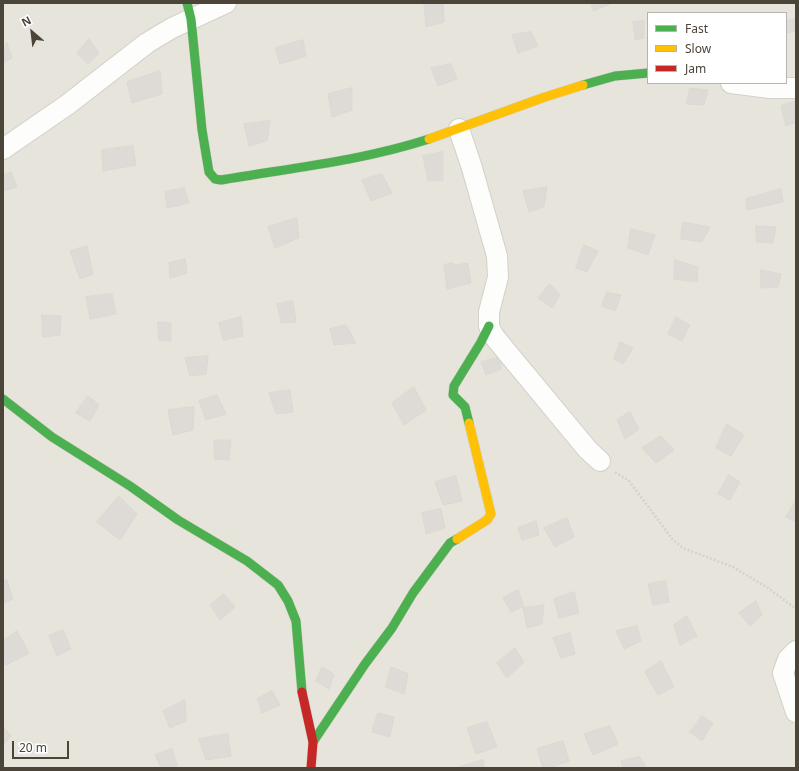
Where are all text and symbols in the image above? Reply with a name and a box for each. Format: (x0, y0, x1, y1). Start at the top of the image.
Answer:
north arrow (12, 12, 52, 52)
text: N (19, 12, 34, 30)
legend (647, 12, 787, 84)
text: Fast (685, 20, 708, 37)
text: Slow (685, 40, 711, 57)
text: Jam (685, 60, 706, 77)
scale bar (14, 733, 71, 759)
text: 20 m (19, 739, 47, 756)

